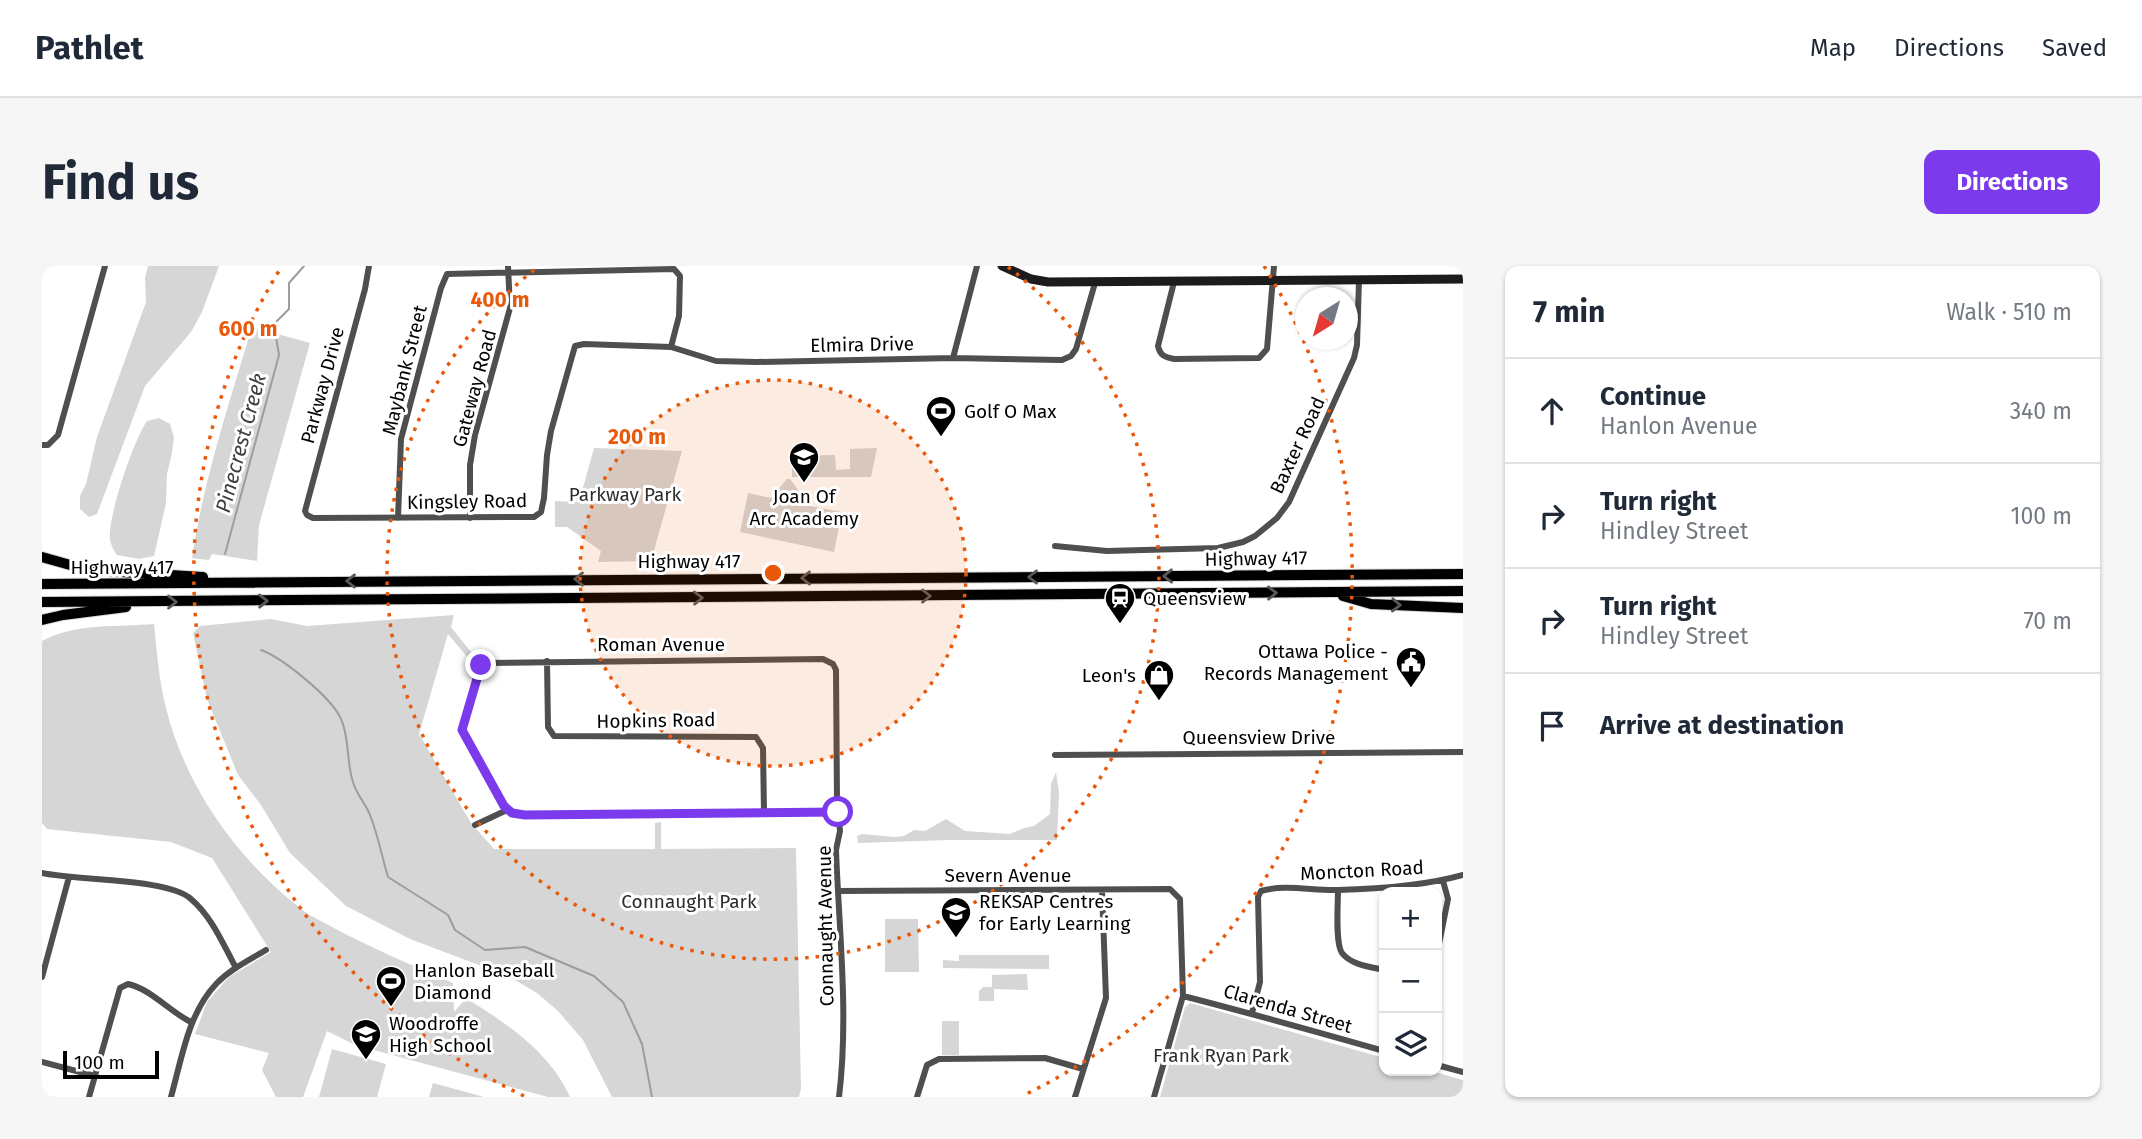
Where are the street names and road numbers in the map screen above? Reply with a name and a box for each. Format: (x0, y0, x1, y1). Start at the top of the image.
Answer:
street label: Maybank Street (377, 303, 432, 437)
street label: Parkway Drive (296, 324, 349, 446)
street label: Gateway Road (448, 327, 501, 449)
street label: Elmira Drive (810, 332, 914, 357)
street label: Baxter Road (1265, 393, 1330, 497)
street label: Kingsley Road (407, 489, 527, 514)
street label: Highway 417 (1204, 546, 1308, 571)
street label: Highway 417 (638, 550, 740, 573)
street label: Highway 417 (71, 556, 173, 579)
street label: Roman Avenue (597, 633, 725, 656)
street label: Hopkins Road (596, 708, 716, 733)
street label: Queensview Drive (1183, 726, 1335, 749)
street label: Connaught Avenue (813, 845, 838, 1007)
street label: Moncton Road (1300, 856, 1424, 885)
street label: Severn Avenue (945, 864, 1071, 887)
street label: Clarenda Street (1221, 979, 1355, 1038)

